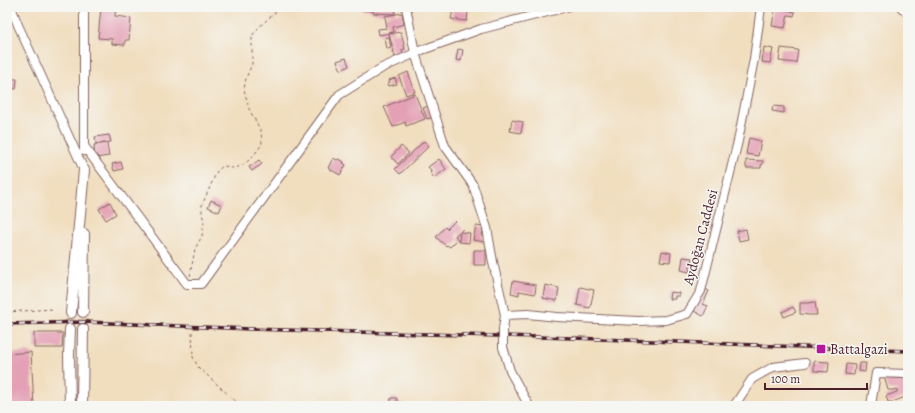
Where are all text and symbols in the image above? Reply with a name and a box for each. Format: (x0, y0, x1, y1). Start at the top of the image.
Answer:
street label: Aydoğan Caddesi (678, 187, 722, 288)
place label: Battalgazi (830, 340, 888, 359)
marker: Battalgazi (815, 343, 827, 355)
scale bar (765, 365, 867, 391)
text: 100 m (771, 371, 800, 387)

